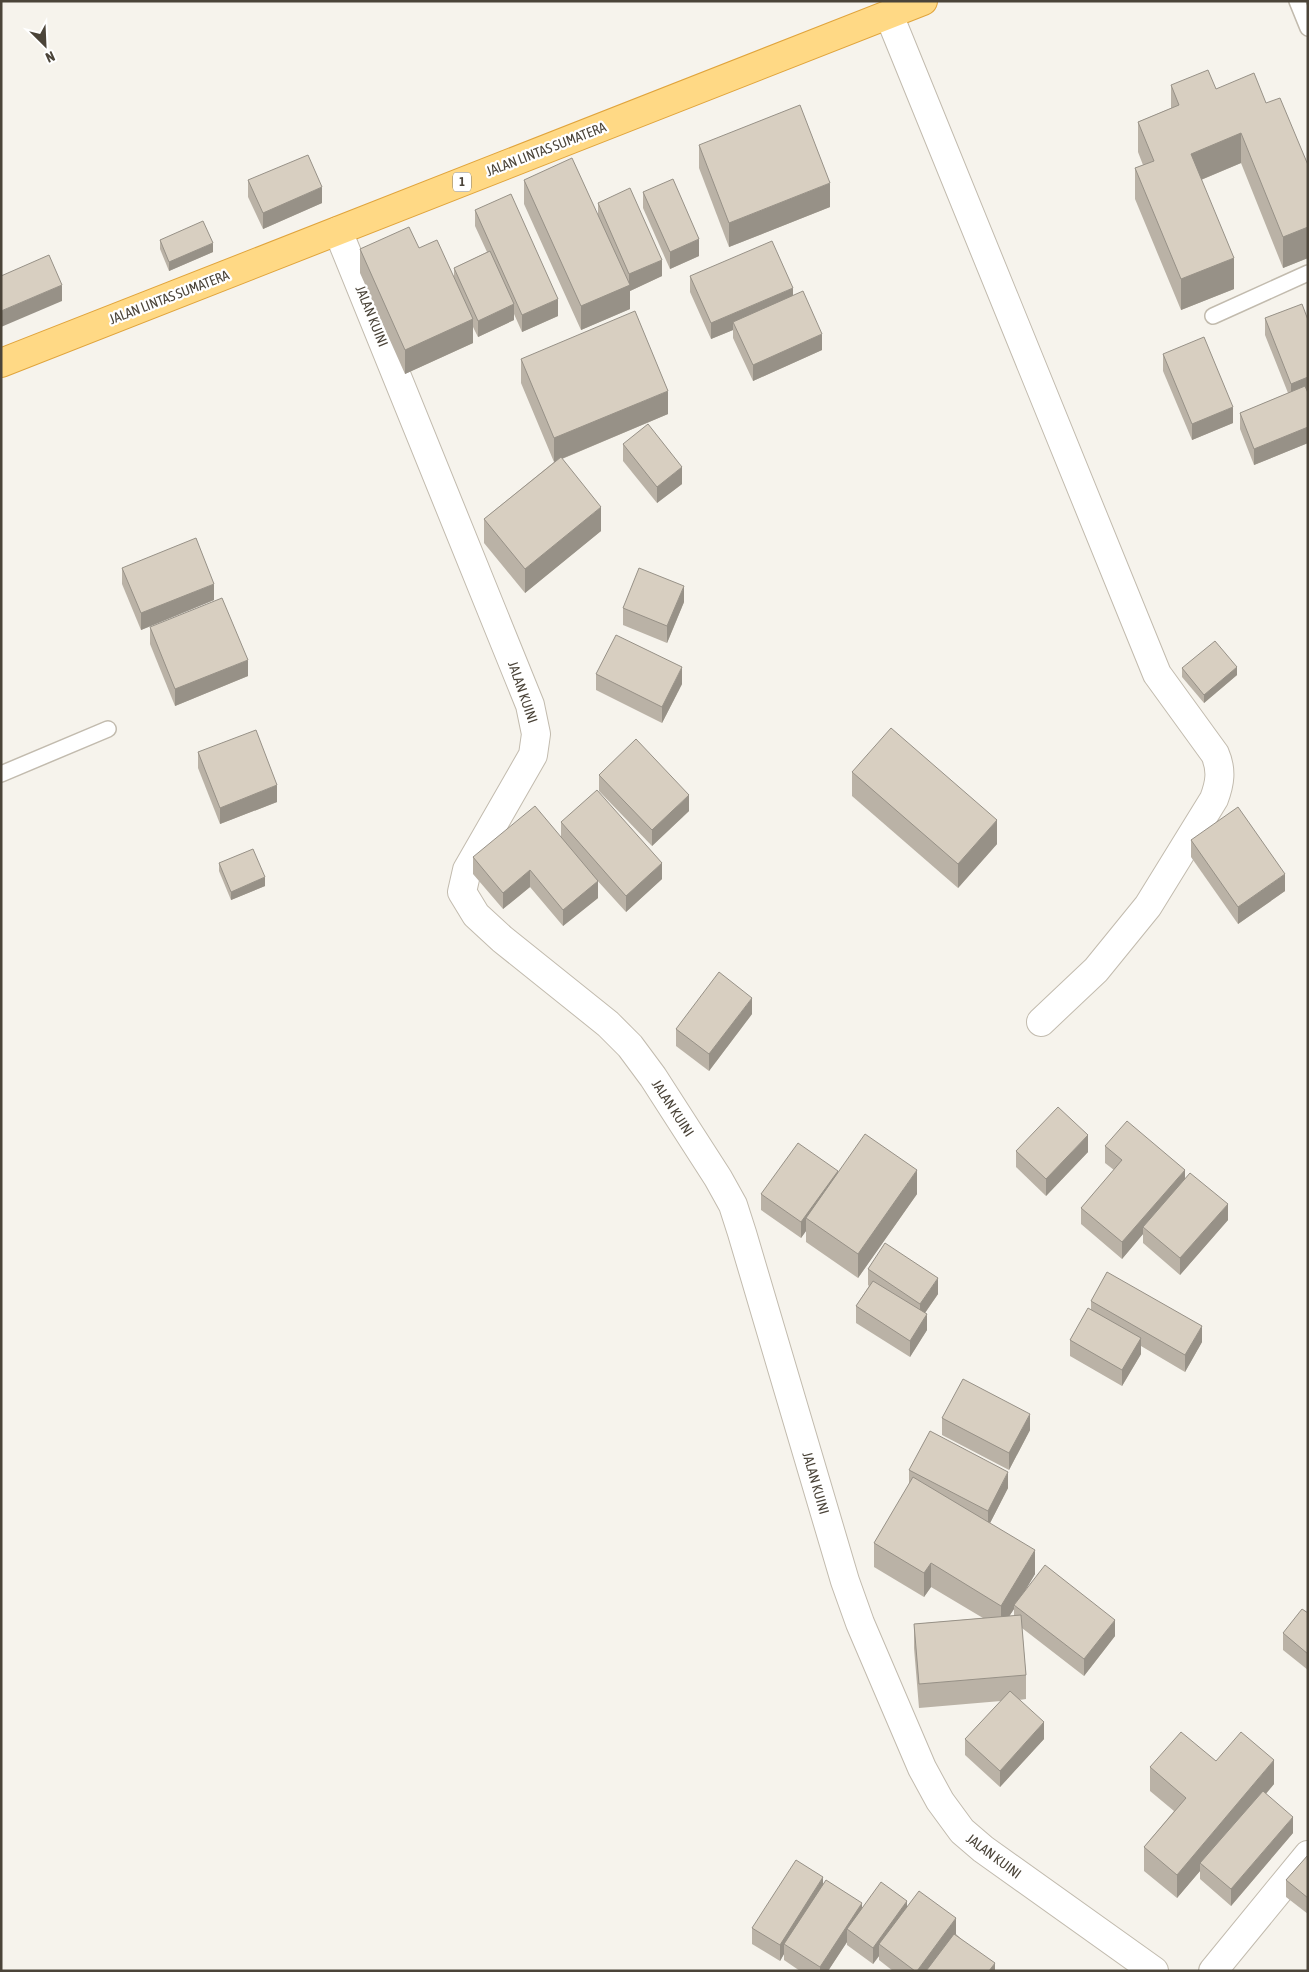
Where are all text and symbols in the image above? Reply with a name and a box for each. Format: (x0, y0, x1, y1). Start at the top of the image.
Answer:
north arrow (20, 20, 70, 70)
text: N (43, 48, 57, 66)
street label: JALAN LINTAS SUMATERA (484, 119, 608, 179)
road number: 1 (453, 172, 471, 192)
street label: JALAN LINTAS SUMATERA (107, 267, 231, 327)
street label: JALAN KUINI (353, 283, 391, 349)
street label: JALAN KUINI (505, 659, 541, 725)
street label: JALAN KUINI (649, 1077, 697, 1139)
street label: JALAN KUINI (799, 1450, 833, 1516)
street label: JALAN KUINI (963, 1830, 1025, 1882)

